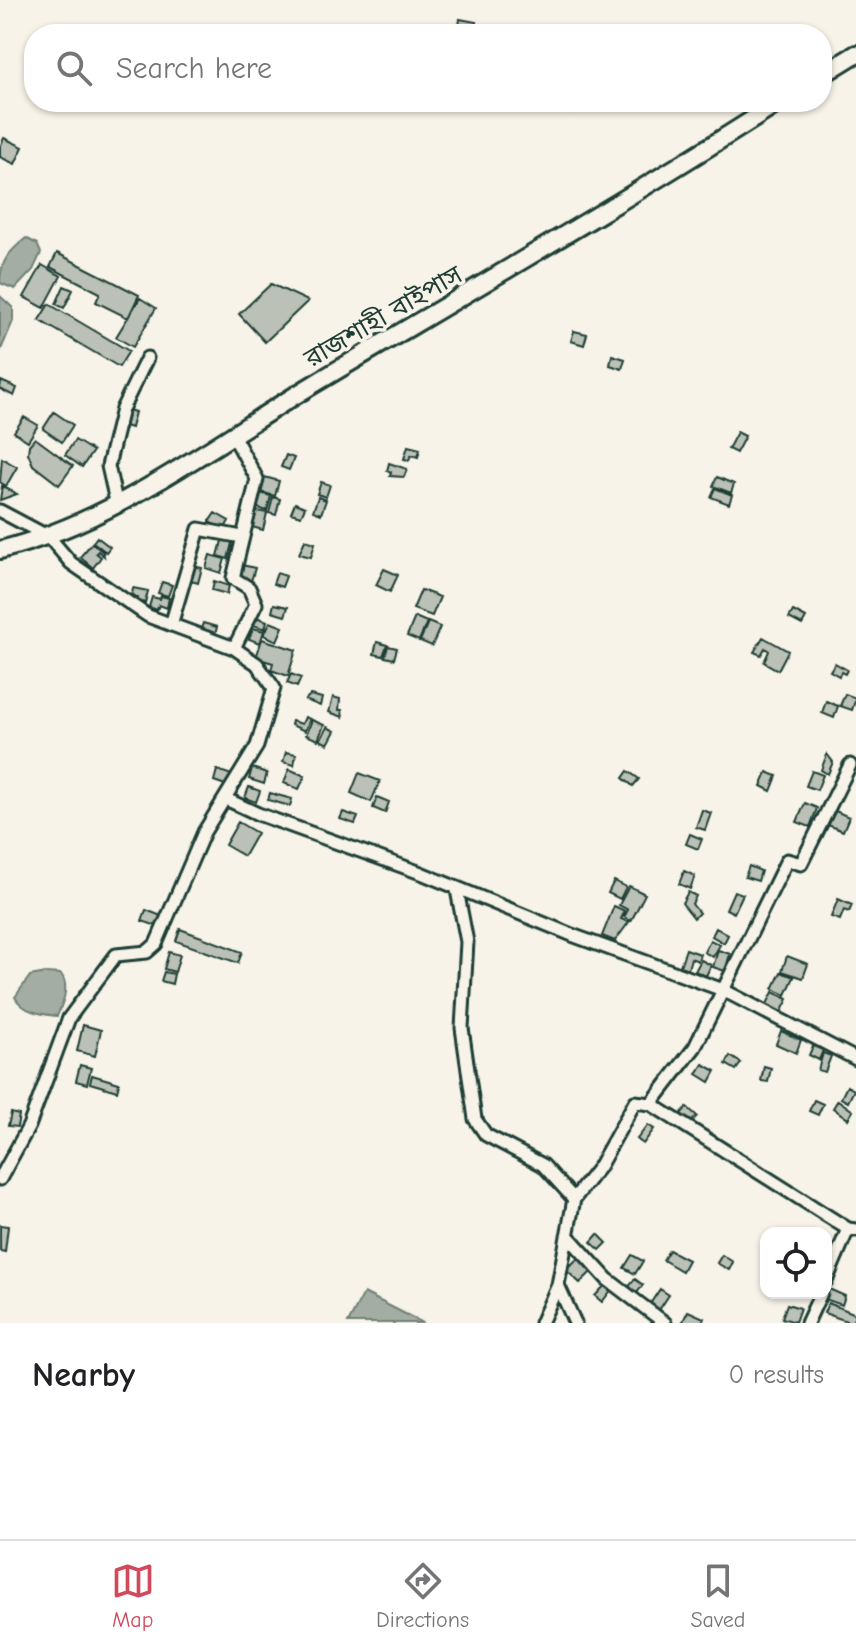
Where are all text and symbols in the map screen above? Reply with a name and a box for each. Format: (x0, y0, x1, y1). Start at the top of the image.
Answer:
search box (24, 24, 832, 112)
icon: search (52, 46, 96, 90)
text: Search here (116, 51, 272, 86)
street label: রাজশাহী বাইপাস (299, 259, 468, 375)
map controls (760, 1227, 832, 1299)
button: locate (760, 1227, 832, 1299)
text: Nearby (32, 1355, 135, 1395)
text: 0 results (729, 1360, 824, 1390)
tab: Map (111, 1559, 155, 1633)
tab: Directions (376, 1559, 469, 1633)
tab: Saved (690, 1559, 745, 1633)

